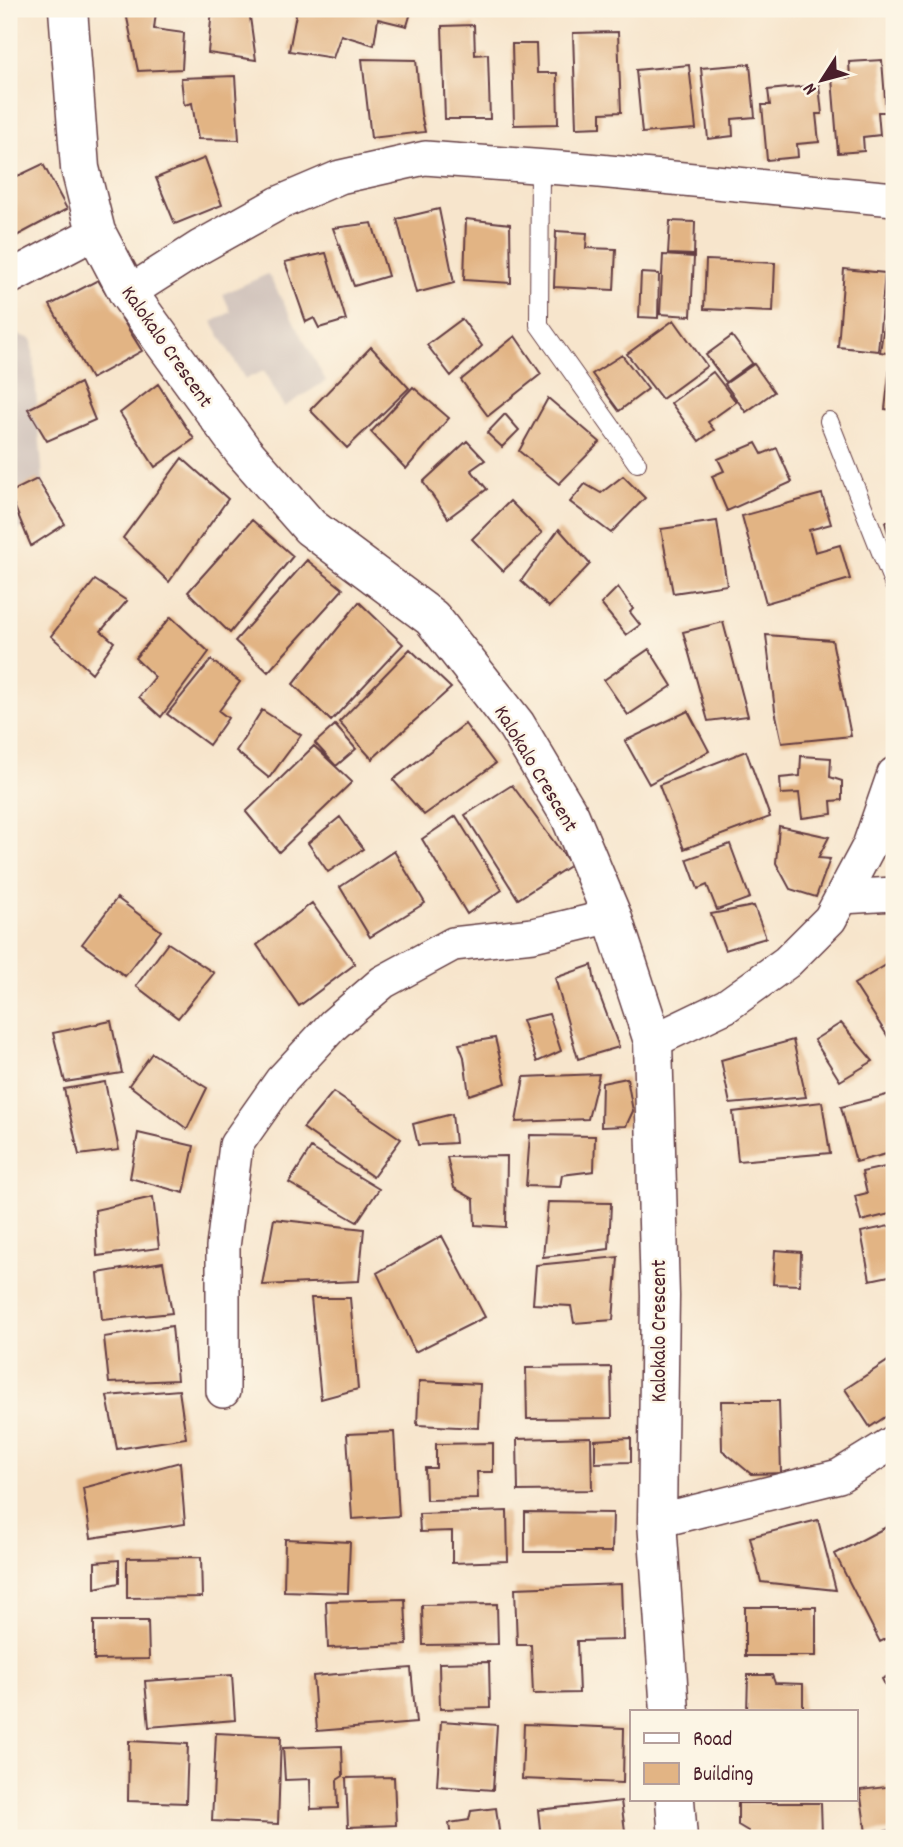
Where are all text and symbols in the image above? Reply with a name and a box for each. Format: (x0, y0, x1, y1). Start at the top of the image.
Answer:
north arrow (788, 46, 858, 116)
text: N (797, 76, 825, 100)
street label: Kalokalo Crescent (112, 281, 219, 415)
street label: Kalokalo Crescent (485, 701, 584, 839)
street label: Kalokalo Crescent (646, 1259, 676, 1402)
legend (630, 1710, 858, 1801)
text: Road (693, 1726, 732, 1756)
text: Building (693, 1761, 753, 1791)

